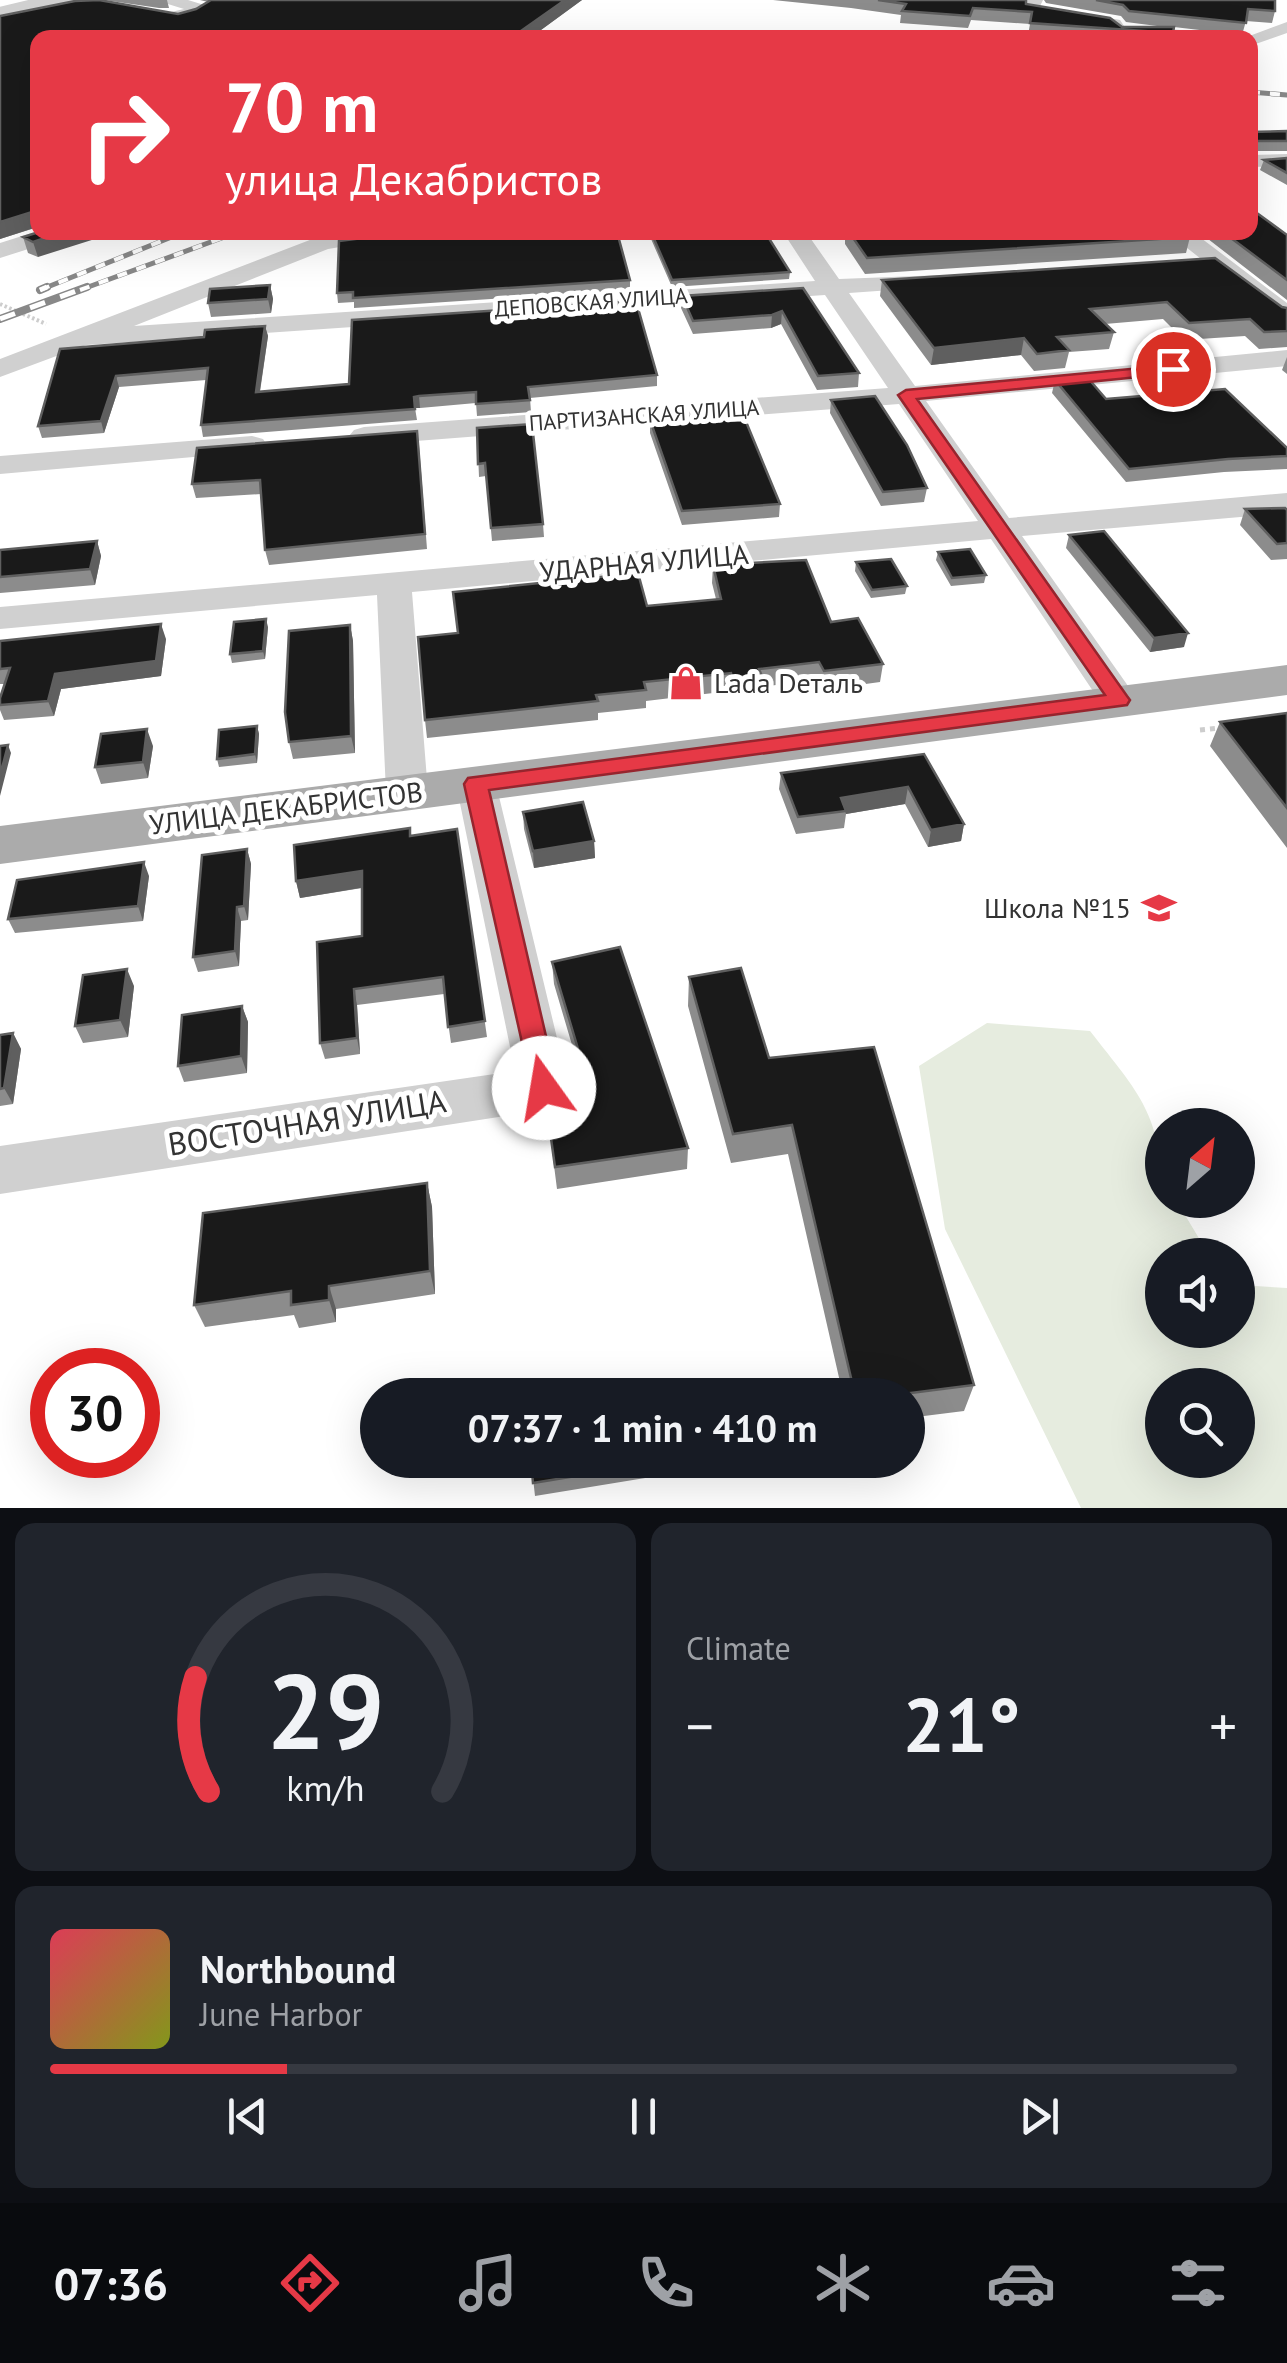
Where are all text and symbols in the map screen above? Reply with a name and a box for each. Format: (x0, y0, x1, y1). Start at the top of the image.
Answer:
text: 70 m (225, 61, 378, 151)
icon: right (60, 70, 190, 200)
text: улица Декабристов (225, 149, 602, 207)
street label: ДЕПОВСКАЯ УЛИЦА (493, 281, 689, 323)
pin (1131, 327, 1216, 412)
icon: arrive (1146, 342, 1201, 397)
street label: ПАРТИЗАНСКАЯ УЛИЦА (528, 393, 760, 437)
street label: УДАРНАЯ УЛИЦА (538, 535, 751, 590)
shop icon: Lada Dеталь (667, 664, 705, 702)
place label: Lada Dеталь (714, 664, 863, 701)
street label: УЛИЦА ДЕКАБРИСТОВ (147, 772, 425, 843)
place label: Школа №15 (984, 889, 1131, 926)
school or university icon: Школа №15 (1140, 889, 1178, 927)
position arrow (492, 1036, 596, 1140)
street label: ВОСТОЧНАЯ УЛИЦА (165, 1079, 449, 1165)
north arrow (1145, 1108, 1255, 1218)
map controls (1145, 1108, 1255, 1478)
button: sound (1145, 1238, 1255, 1348)
speed limit sign: 30 (30, 1348, 160, 1478)
button: search (1145, 1368, 1255, 1478)
text: 07:37 · 1 min · 410 m (468, 1403, 817, 1452)
text: Climate (686, 1627, 791, 1669)
text: 29 (267, 1643, 384, 1778)
text: 21° (903, 1676, 1020, 1773)
text: − (686, 1690, 714, 1761)
text: + (1209, 1690, 1237, 1761)
text: km/h (286, 1765, 365, 1811)
text: Northbound (200, 1944, 396, 1993)
text: June Harbor (200, 1993, 362, 2035)
icon: previous (220, 2089, 275, 2144)
icon: pause (616, 2089, 671, 2144)
icon: next (1012, 2089, 1067, 2144)
icon: directions (275, 2248, 345, 2318)
icon: music (453, 2248, 523, 2318)
icon: phone (631, 2248, 701, 2318)
icon: climate (808, 2248, 878, 2318)
icon: car (986, 2248, 1056, 2318)
icon: filters (1163, 2248, 1233, 2318)
text: 07:36 (54, 2254, 168, 2312)

